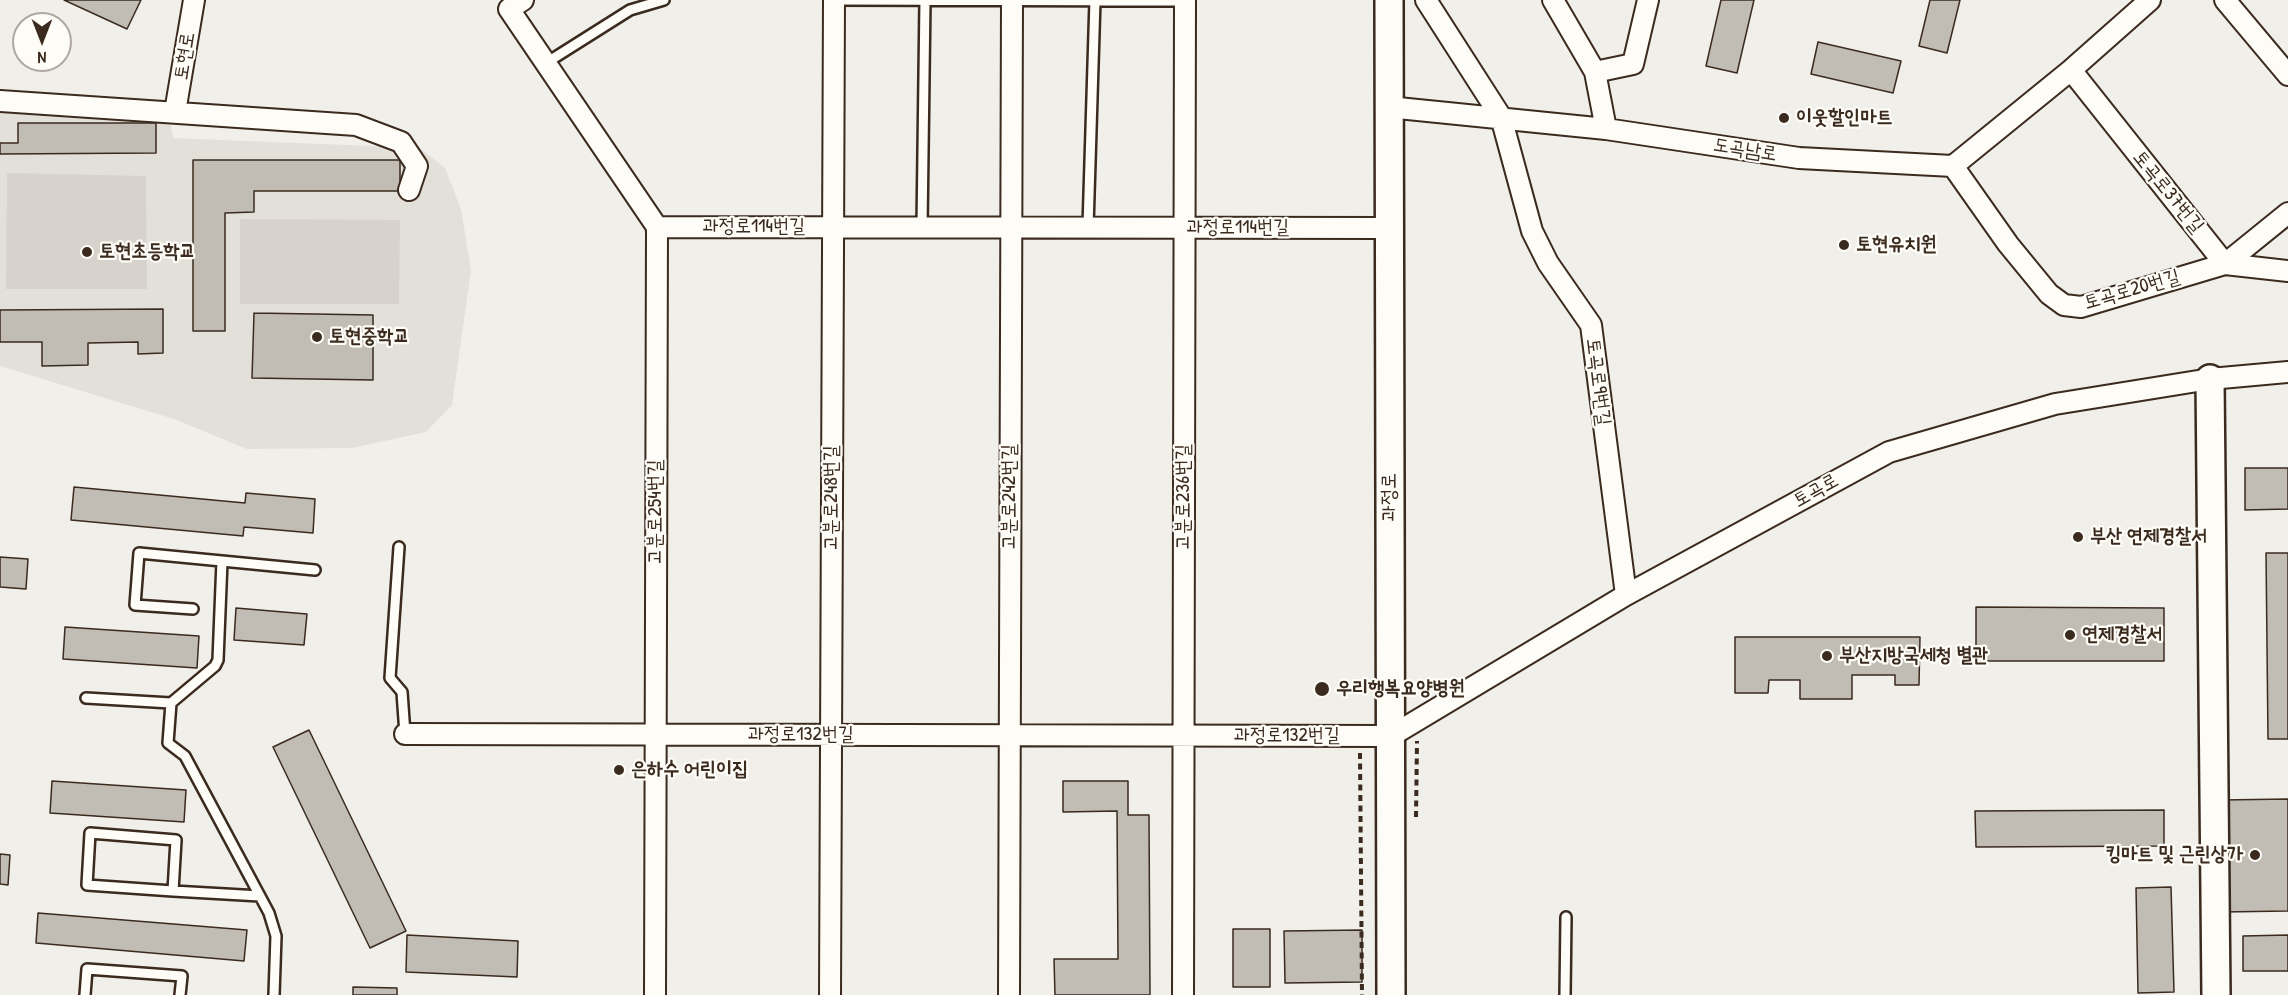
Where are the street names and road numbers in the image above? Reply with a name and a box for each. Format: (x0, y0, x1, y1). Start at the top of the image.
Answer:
street label: 토현로 (169, 30, 201, 82)
street label: 도곡남로 (1711, 133, 1779, 167)
street label: 토곡로37번길 (2127, 146, 2209, 238)
street label: 과정로114번길 (703, 215, 805, 239)
street label: 과정로114번길 (1187, 216, 1289, 240)
street label: 토곡로20번길 (2081, 265, 2183, 315)
street label: 토곡로9번길 (1581, 337, 1615, 427)
street label: 고분로242번길 (998, 444, 1022, 550)
street label: 고분로236번길 (1172, 444, 1196, 550)
street label: 고분로248번길 (820, 445, 844, 551)
street label: 고분로254번길 (644, 459, 668, 565)
street label: 토곡로 (1789, 469, 1843, 513)
street label: 과정로 (1378, 473, 1402, 521)
street label: 과정로132번길 (748, 723, 854, 747)
street label: 과정로132번길 (1234, 724, 1340, 748)

